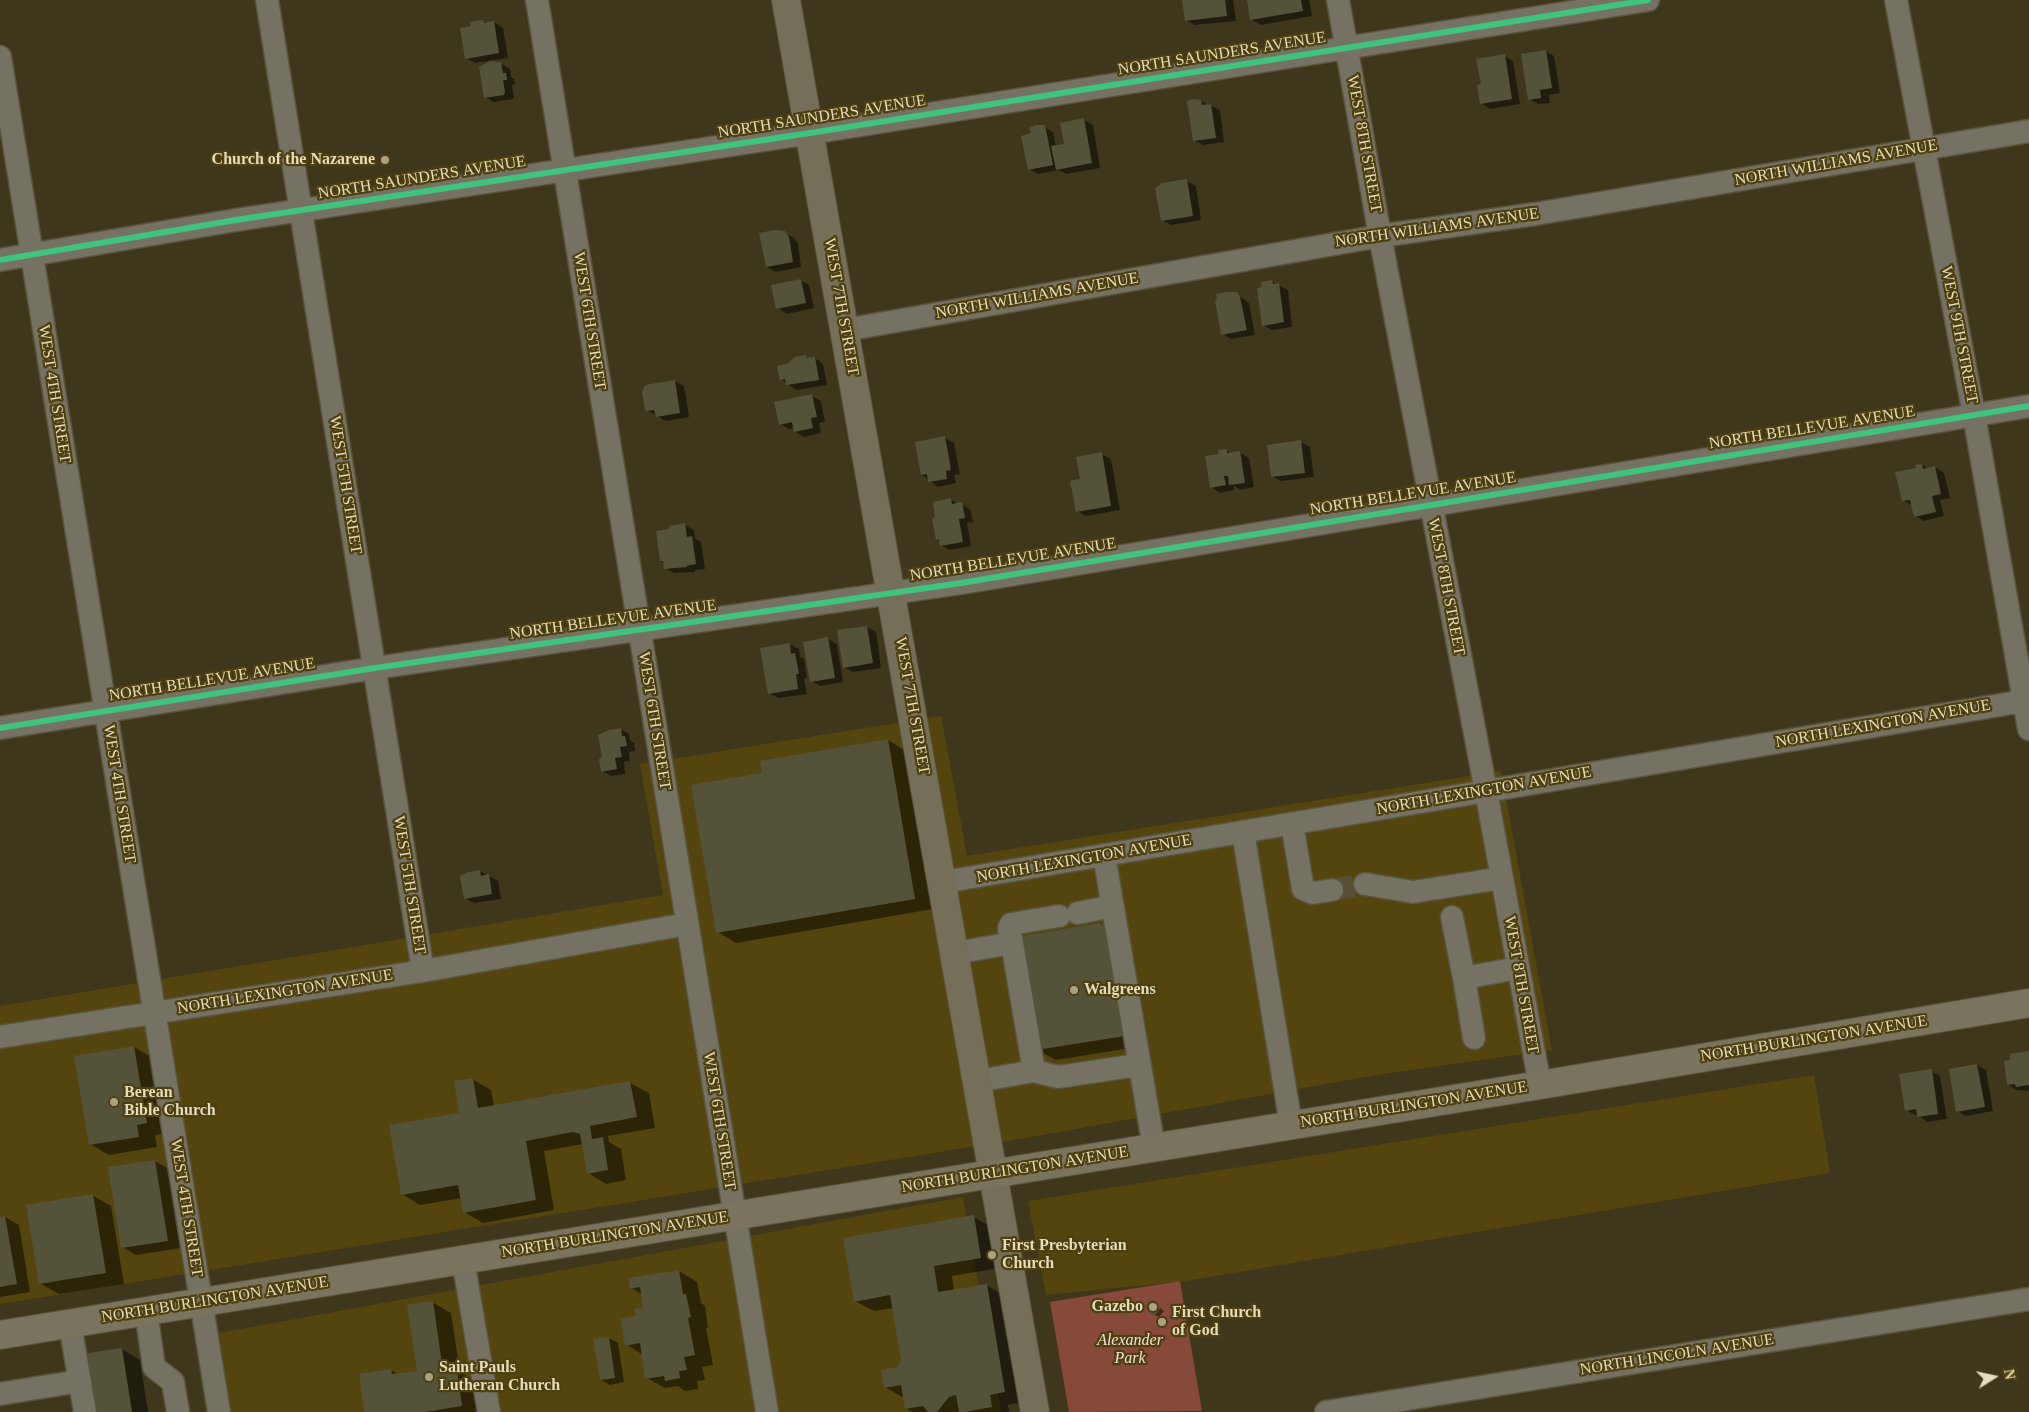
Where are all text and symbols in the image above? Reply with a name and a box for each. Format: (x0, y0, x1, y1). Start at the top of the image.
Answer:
street label: NORTH SAUNDERS AVENUE (1117, 28, 1327, 80)
street label: WEST 8TH STREET (1342, 74, 1386, 214)
street label: NORTH SAUNDERS AVENUE (717, 91, 927, 143)
street label: NORTH WILLIAMS AVENUE (1733, 136, 1939, 190)
place label: Church of the Nazarene (212, 150, 375, 170)
street label: NORTH SAUNDERS AVENUE (317, 152, 527, 204)
marker: Church of the Nazarene (379, 154, 391, 166)
street label: NORTH WILLIAMS AVENUE (1334, 204, 1540, 252)
street label: WEST 7TH STREET (819, 237, 863, 377)
street label: WEST 6TH STREET (569, 251, 609, 391)
street label: WEST 9TH STREET (1936, 265, 1982, 405)
street label: NORTH WILLIAMS AVENUE (934, 269, 1140, 323)
street label: WEST 4TH STREET (34, 324, 74, 464)
street label: NORTH BELLEVUE AVENUE (1708, 402, 1916, 454)
street label: WEST 5TH STREET (325, 415, 365, 555)
street label: NORTH BELLEVUE AVENUE (1309, 468, 1517, 520)
street label: WEST 8TH STREET (1423, 517, 1469, 657)
street label: NORTH BELLEVUE AVENUE (909, 534, 1117, 586)
street label: NORTH BELLEVUE AVENUE (508, 596, 718, 644)
street label: WEST 7TH STREET (890, 636, 934, 776)
street label: WEST 6TH STREET (634, 651, 674, 791)
street label: NORTH BELLEVUE AVENUE (108, 654, 316, 706)
street label: NORTH LEXINGTON AVENUE (1774, 696, 1992, 752)
street label: WEST 4TH STREET (99, 724, 139, 864)
street label: NORTH LEXINGTON AVENUE (1375, 763, 1593, 819)
street label: WEST 5TH STREET (389, 815, 429, 955)
street label: NORTH LEXINGTON AVENUE (975, 831, 1193, 887)
street label: WEST 8TH STREET (1499, 915, 1543, 1055)
street label: NORTH LEXINGTON AVENUE (176, 965, 394, 1019)
place label: Walgreens (1084, 980, 1156, 1000)
marker: Walgreens (1068, 984, 1080, 996)
street label: NORTH BURLINGTON AVENUE (1699, 1012, 1929, 1066)
street label: WEST 6TH STREET (699, 1051, 739, 1191)
street label: NORTH BURLINGTON AVENUE (1299, 1078, 1529, 1132)
place label: Berean Bible Church (124, 1083, 216, 1121)
marker: Berean Bible Church (108, 1096, 120, 1108)
street label: WEST 4TH STREET (166, 1138, 206, 1278)
street label: NORTH BURLINGTON AVENUE (900, 1143, 1130, 1197)
street label: NORTH BURLINGTON AVENUE (500, 1208, 730, 1262)
place label: First Presbyterian Church (1002, 1236, 1127, 1274)
marker: First Presbyterian Church (986, 1249, 998, 1261)
street label: NORTH BURLINGTON AVENUE (100, 1273, 330, 1327)
place label: Gazebo (1091, 1297, 1143, 1317)
marker: Gazebo (1147, 1301, 1159, 1313)
place label: First Church of God (1172, 1303, 1261, 1341)
marker: First Church of God (1156, 1316, 1168, 1328)
street label: NORTH LINCOLN AVENUE (1579, 1330, 1775, 1380)
park label: Alexander Park (1097, 1331, 1163, 1369)
north arrow (1969, 1352, 2019, 1402)
place label: Saint Pauls Lutheran Church (439, 1358, 560, 1396)
text: N (2001, 1368, 2018, 1381)
marker: Saint Pauls Lutheran Church (423, 1371, 435, 1383)

